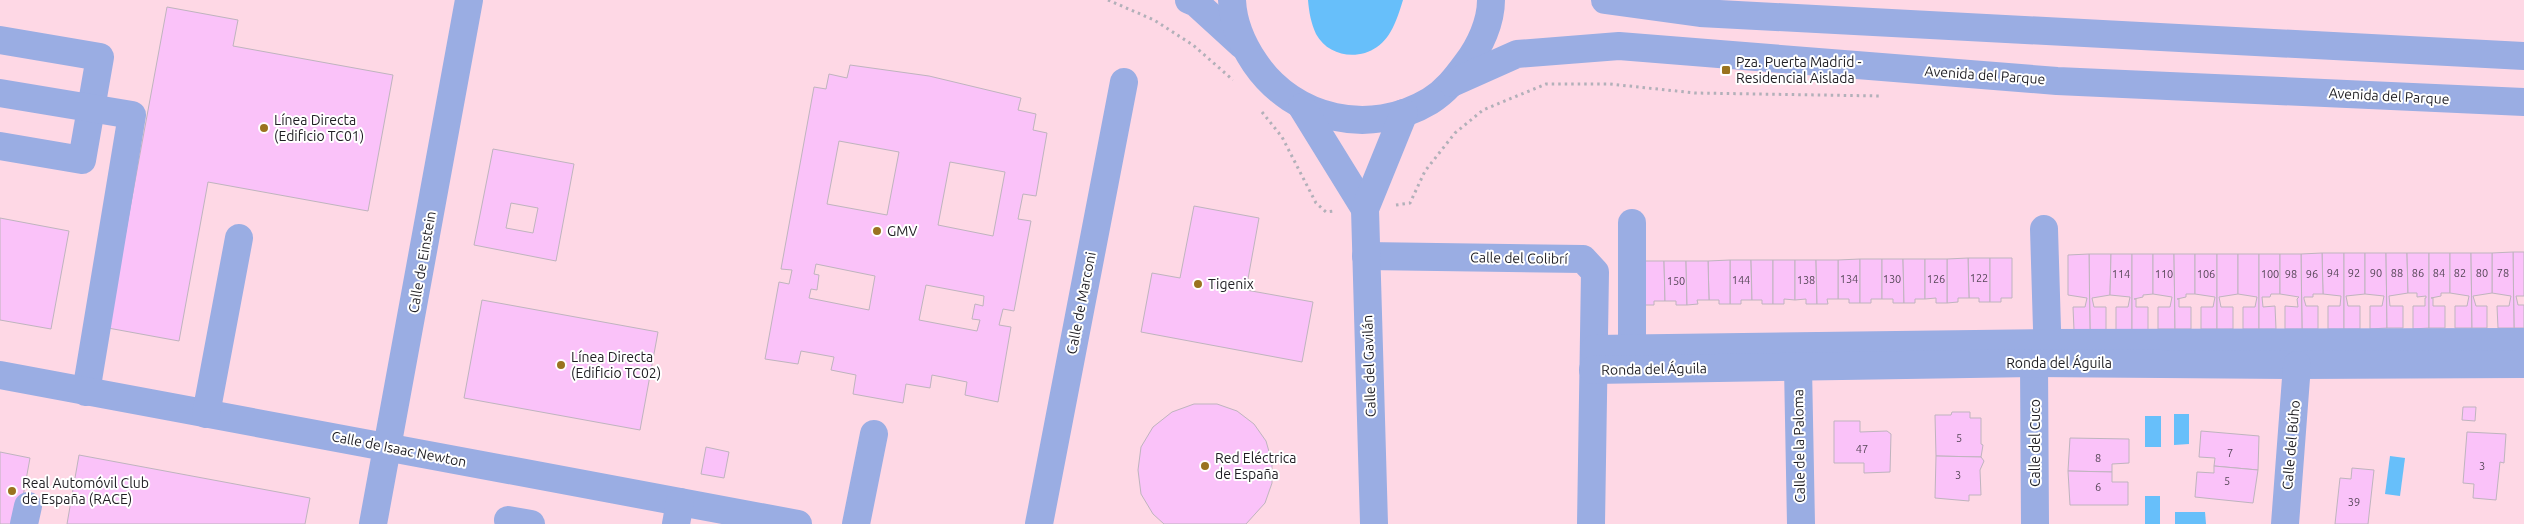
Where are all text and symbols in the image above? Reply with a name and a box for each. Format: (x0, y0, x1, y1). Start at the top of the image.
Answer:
place label: Pza. Puerta Madrid - Residencial Aislada (1736, 54, 1862, 86)
street label: Avenida del Parque (1924, 63, 2046, 87)
marker: Pza. Puerta Madrid - Residencial Aislada (1720, 64, 1732, 76)
street label: Avenida del Parque (2328, 85, 2450, 107)
place label: Línea Directa (Edificio TC01) (274, 112, 364, 144)
marker: Línea Directa (Edificio TC01) (258, 122, 270, 134)
street label: Calle de Einstein (405, 210, 439, 314)
place label: GMV (887, 223, 917, 239)
marker: GMV (871, 225, 883, 237)
street label: Calle del Colibrí (1470, 249, 1569, 267)
street label: Calle de Marconi (1063, 250, 1099, 356)
house number: 94 (2327, 267, 2339, 279)
house number: 92 (2348, 267, 2360, 279)
house number: 90 (2370, 267, 2382, 279)
house number: 88 (2391, 267, 2403, 279)
house number: 86 (2412, 267, 2424, 279)
house number: 84 (2433, 267, 2445, 279)
house number: 82 (2454, 267, 2466, 279)
house number: 80 (2476, 267, 2488, 279)
house number: 78 (2497, 267, 2509, 279)
house number: 114 (2112, 268, 2130, 280)
house number: 110 (2155, 268, 2173, 280)
house number: 106 (2197, 268, 2215, 280)
house number: 100 (2261, 268, 2279, 280)
house number: 98 (2285, 268, 2297, 280)
house number: 96 (2306, 268, 2318, 280)
house number: 122 (1970, 272, 1988, 284)
house number: 134 (1840, 273, 1858, 285)
house number: 130 (1883, 273, 1901, 285)
house number: 126 (1927, 273, 1945, 285)
house number: 144 (1732, 274, 1750, 286)
house number: 138 (1797, 274, 1815, 286)
house number: 150 (1667, 275, 1685, 287)
place label: Tigenix (1208, 276, 1254, 292)
marker: Tigenix (1192, 278, 1204, 290)
street label: Calle del Gavilán (1359, 315, 1379, 417)
place label: Línea Directa (Edificio TC02) (571, 349, 661, 381)
street label: Ronda del Águila (2006, 354, 2112, 371)
marker: Línea Directa (Edificio TC02) (555, 359, 567, 371)
street label: Ronda del Águila (1601, 359, 1707, 378)
street label: Calle de la Paloma (1790, 389, 1808, 503)
street label: Calle del Cuco (2027, 399, 2043, 487)
street label: Calle del Búho (2279, 400, 2303, 490)
street label: Calle de Isaac Newton (330, 428, 468, 470)
house number: 5 (1956, 432, 1962, 444)
house number: 47 (1856, 443, 1868, 455)
house number: 7 (2227, 447, 2233, 459)
place label: Red Eléctrica de España (1215, 450, 1296, 482)
house number: 8 (2095, 452, 2101, 464)
marker: Red Eléctrica de España (1199, 460, 1211, 472)
house number: 3 (2479, 460, 2485, 472)
house number: 3 (1955, 469, 1961, 481)
place label: Real Automóvil Club de España (RACE) (22, 475, 149, 507)
house number: 5 (2224, 475, 2230, 487)
house number: 6 (2095, 481, 2101, 493)
marker: Real Automóvil Club de España (RACE) (6, 485, 18, 497)
house number: 39 (2348, 496, 2360, 508)

